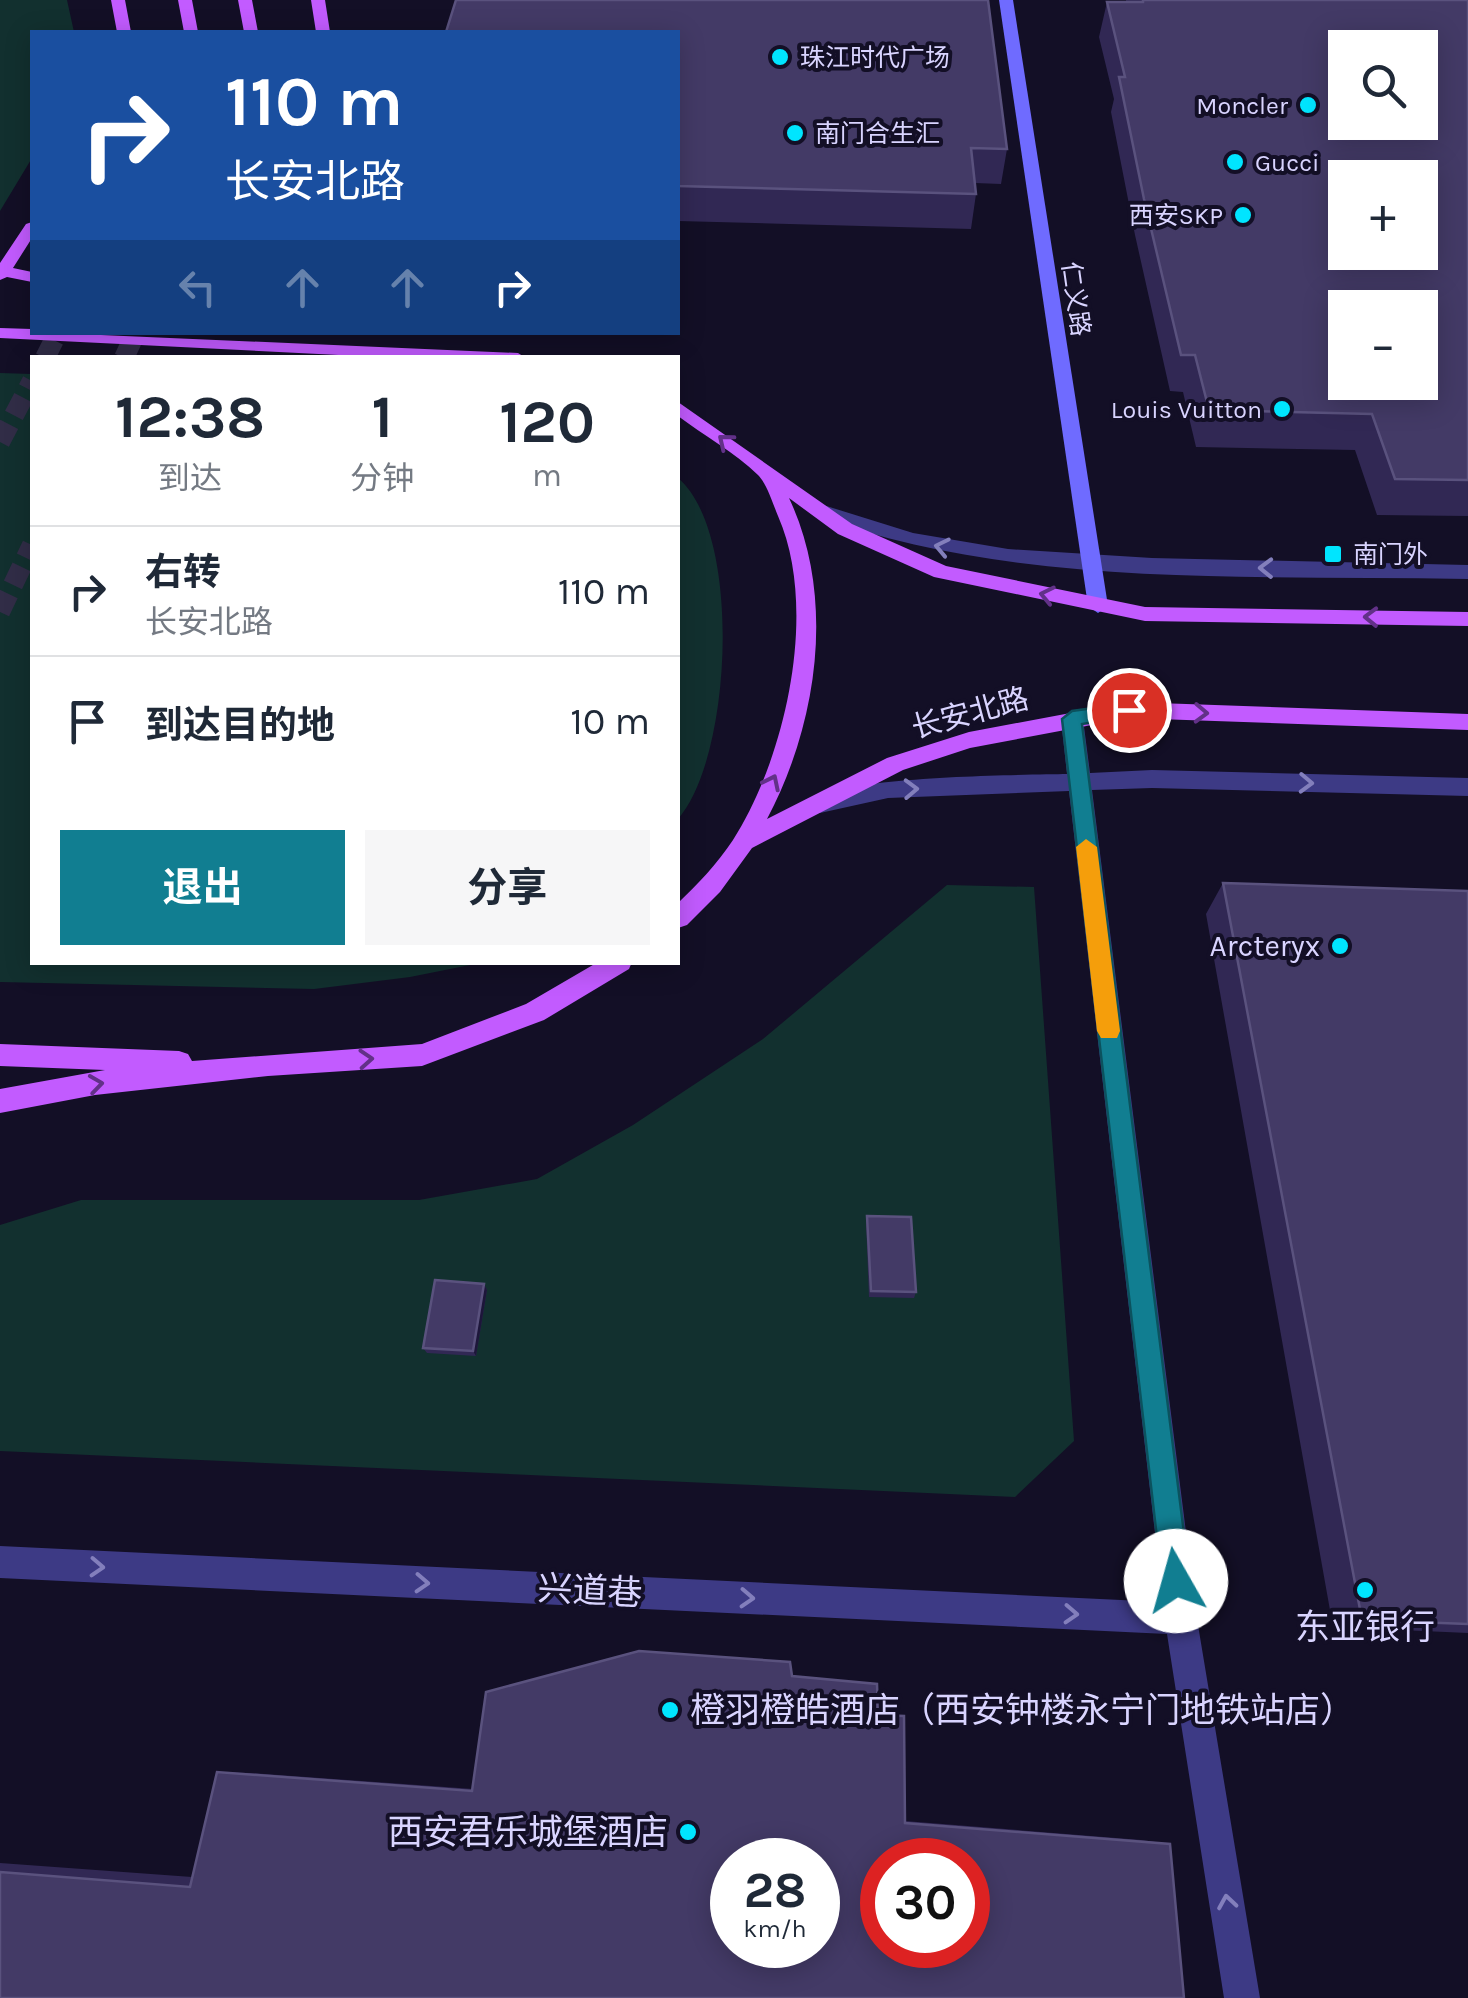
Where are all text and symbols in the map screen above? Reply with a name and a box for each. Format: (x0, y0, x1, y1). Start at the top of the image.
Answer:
map controls (1328, 30, 1438, 400)
button: search (1328, 30, 1438, 140)
place label: 珠江时代广场 (800, 43, 950, 72)
marker: 珠江时代广场 (769, 46, 791, 68)
text: 110 m (225, 61, 403, 143)
icon: right (60, 70, 190, 200)
place label: Moncler (1196, 91, 1289, 120)
marker: Moncler (1297, 94, 1319, 116)
place label: 南门合生汇 (815, 119, 940, 148)
marker: 南门合生汇 (784, 122, 806, 144)
place label: Gucci (1255, 148, 1320, 177)
marker: Gucci (1224, 151, 1246, 173)
text: 长安北路 (225, 156, 405, 208)
button: + (1328, 160, 1438, 270)
place label: 西安SKP (1129, 201, 1223, 230)
marker: 西安SKP (1232, 204, 1254, 226)
icon: left (170, 260, 225, 315)
icon: ahead (275, 260, 330, 315)
icon: ahead (380, 260, 435, 315)
icon: right (485, 260, 540, 315)
street label: 仁义路 (1056, 260, 1096, 338)
button: − (1328, 290, 1438, 400)
text: 12:38 (115, 382, 265, 452)
text: 1 (371, 382, 393, 452)
text: 120 (499, 387, 595, 457)
place label: Louis Vuitton (1111, 395, 1262, 424)
marker: Louis Vuitton (1271, 398, 1293, 420)
one-way arrow (718, 435, 736, 453)
text: m (532, 457, 562, 494)
text: 到达 (158, 460, 222, 497)
text: 分钟 (350, 460, 414, 497)
one-way arrow (934, 538, 951, 559)
place label: 南门外 (1353, 540, 1428, 569)
marker: 南门外 (1322, 543, 1344, 565)
text: 右转 (145, 550, 221, 595)
one-way arrow (1257, 557, 1273, 578)
icon: right (60, 564, 115, 619)
text: 110 m (558, 569, 650, 614)
one-way arrow (1039, 586, 1056, 607)
text: 长安北路 (145, 604, 273, 641)
one-way arrow (1362, 607, 1378, 628)
pin (1087, 668, 1172, 753)
street label: 长安北路 (907, 680, 1033, 746)
icon: arrive (1102, 683, 1157, 738)
icon: arrive (60, 694, 115, 749)
text: 10 m (570, 699, 650, 744)
one-way arrow (1194, 702, 1210, 723)
text: 到达目的地 (145, 703, 335, 748)
one-way arrow (1298, 772, 1314, 793)
one-way arrow (760, 774, 780, 792)
one-way arrow (904, 778, 920, 799)
button: 退出 (60, 830, 345, 945)
button: 分享 (365, 830, 650, 945)
place label: Arcteryx (1210, 928, 1320, 964)
marker: Arcteryx (1329, 935, 1351, 957)
one-way arrow (358, 1048, 374, 1070)
one-way arrow (87, 1074, 104, 1095)
position arrow (1124, 1529, 1228, 1633)
one-way arrow (90, 1556, 106, 1577)
street label: 兴道巷 (536, 1568, 644, 1614)
one-way arrow (415, 1572, 430, 1593)
marker: 东亚银行 (1354, 1579, 1376, 1601)
one-way arrow (739, 1587, 755, 1608)
one-way arrow (1064, 1603, 1080, 1624)
place label: 东亚银行 (1295, 1607, 1435, 1648)
place label: 橙羽橙皓酒店（西安钟楼永宁门地铁站店） (690, 1690, 1355, 1731)
marker: 橙羽橙皓酒店（西安钟楼永宁门地铁站店） (659, 1699, 681, 1721)
place label: 西安君乐城堡酒店 (388, 1812, 668, 1853)
marker: 西安君乐城堡酒店 (677, 1821, 699, 1843)
speed limit sign: 30 (860, 1838, 990, 1968)
text: 28 (744, 1861, 806, 1920)
one-way arrow (1217, 1893, 1238, 1910)
text: km/h (743, 1914, 807, 1943)

